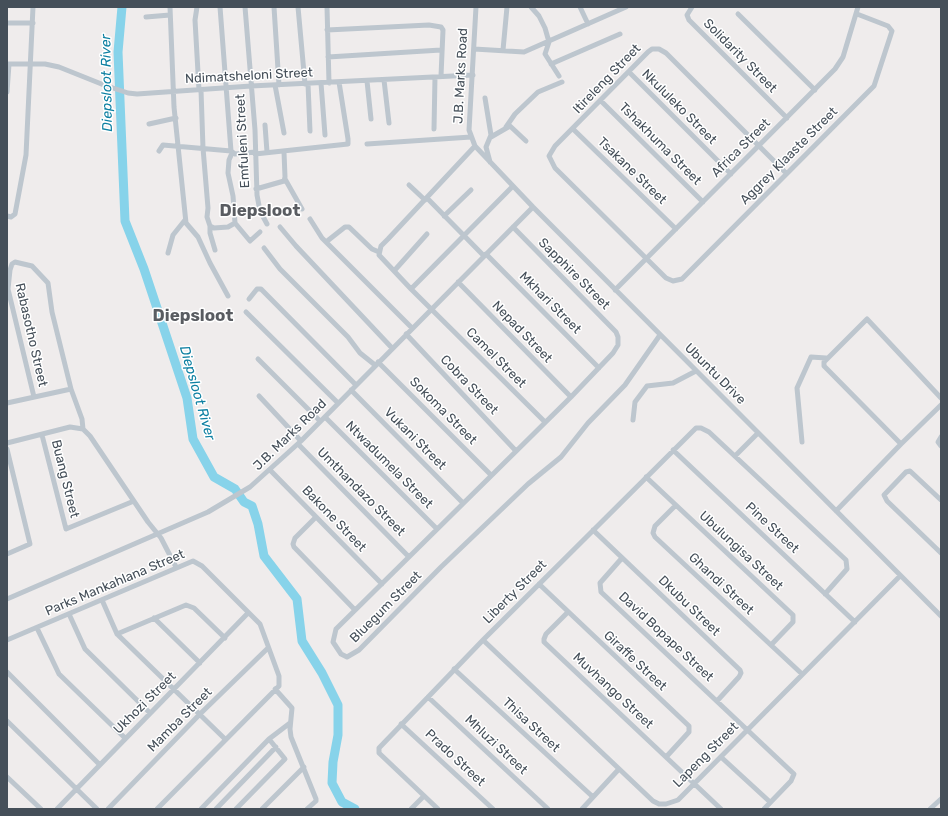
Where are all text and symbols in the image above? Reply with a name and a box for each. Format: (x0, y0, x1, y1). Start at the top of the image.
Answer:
street label: Solidarity Street (700, 16, 780, 96)
street label: J.B. Marks Road (451, 28, 471, 124)
water label: Diepsloot River (98, 34, 116, 132)
street label: Itireleng Street (570, 41, 644, 117)
street label: Ndimatsheloni Street (185, 65, 313, 87)
street label: Nkululeko Street (638, 66, 720, 148)
street label: Emfuleni Street (233, 93, 253, 189)
street label: Tshakhuma Street (616, 100, 704, 188)
street label: Aggrey Klaaste Street (737, 104, 841, 208)
street label: Africa Street (708, 115, 774, 181)
street label: Tsakane Street (594, 134, 670, 208)
district label: Diepsloot (220, 201, 300, 221)
street label: Sapphire Street (535, 235, 613, 313)
street label: Mkhari Street (516, 269, 584, 337)
street label: Rabasotho Street (11, 282, 51, 388)
street label: Nepad Street (489, 298, 555, 366)
district label: Diepsloot (153, 306, 233, 326)
street label: Camel Street (463, 325, 529, 391)
street label: Ubuntu Drive (681, 340, 749, 408)
water label: Diepsloot River (175, 344, 219, 442)
street label: Cobra Street (437, 352, 501, 418)
street label: Sokoma Street (406, 374, 480, 448)
street label: J.B. Marks Road (250, 396, 330, 474)
street label: Vukani Street (381, 405, 449, 473)
street label: Ntwadumela Street (342, 418, 436, 512)
street label: Buang Street (48, 438, 82, 520)
street label: Umthandazo Street (314, 445, 408, 539)
street label: Bakone Street (299, 483, 369, 555)
street label: Pine Street (742, 499, 802, 557)
street label: Ubulungisa Street (696, 508, 786, 594)
street label: Parks Mankahlana Street (43, 547, 187, 619)
street label: Ghandi Street (685, 550, 757, 618)
street label: Liberty Street (480, 557, 550, 627)
street label: Bluegum Street (347, 568, 425, 646)
street label: Dkubu Street (655, 573, 723, 639)
street label: David Bopape Street (615, 589, 717, 685)
street label: Giraffe Street (600, 628, 670, 694)
street label: Muvhango Street (570, 650, 656, 732)
street label: Ukhozi Street (111, 669, 179, 737)
street label: Mamba Street (145, 685, 215, 755)
street label: Thisa Street (499, 694, 563, 756)
street label: Mhluzi Street (462, 712, 530, 778)
street label: Lapeng Street (670, 719, 742, 791)
street label: Prado Street (422, 726, 488, 790)

